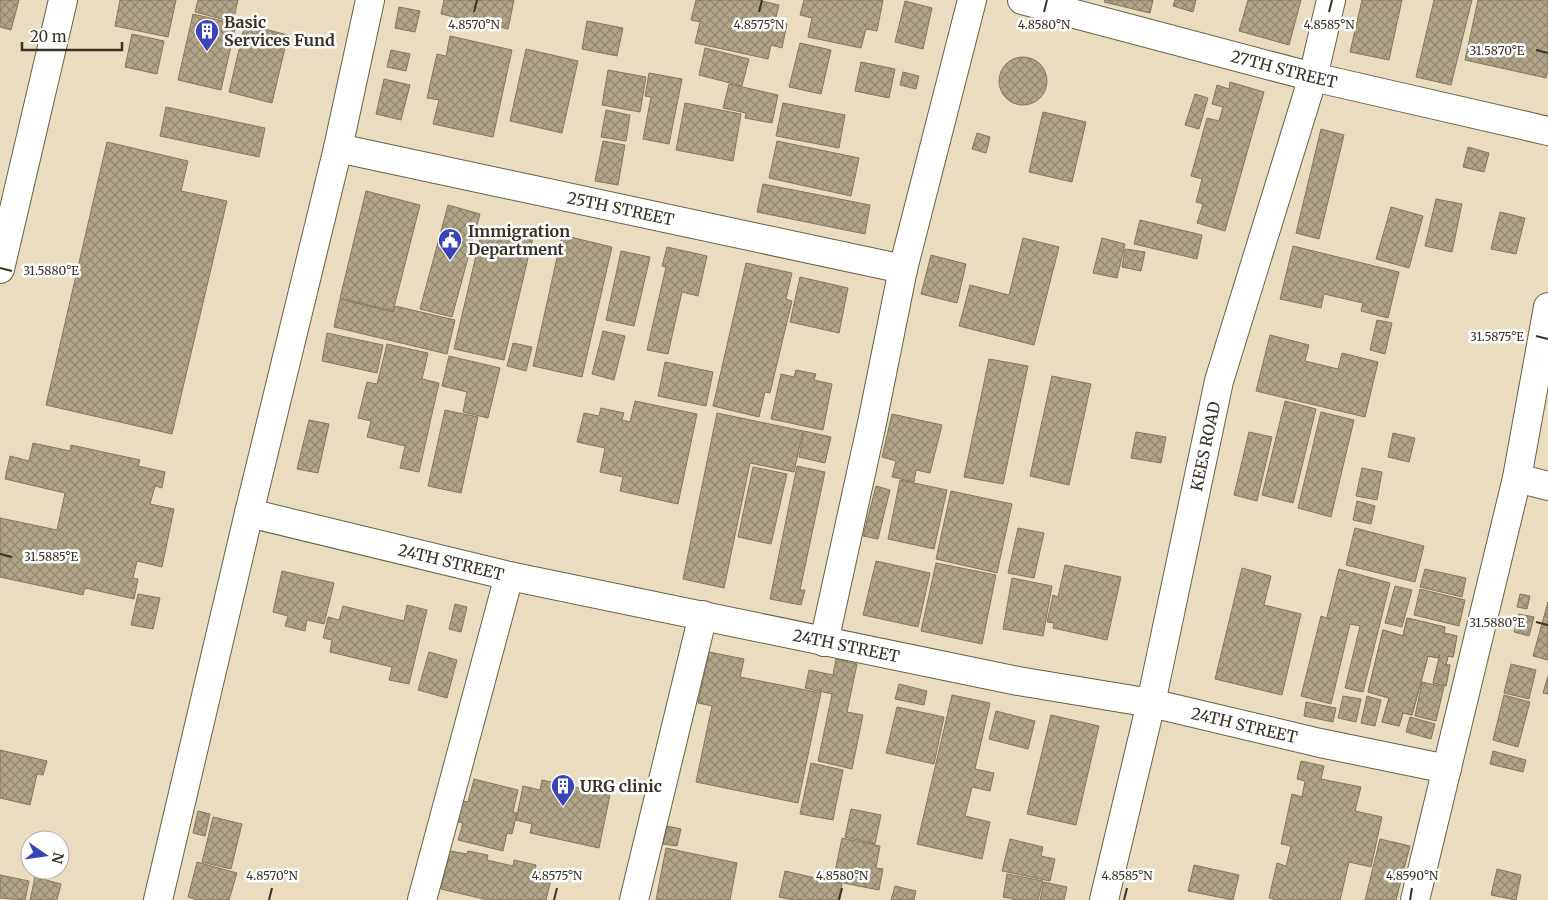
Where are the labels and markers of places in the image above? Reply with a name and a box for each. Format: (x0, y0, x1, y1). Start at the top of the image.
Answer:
place label: Basic Services Fund (224, 12, 335, 50)
building icon: Basic Services Fund (194, 18, 220, 52)
place label: Immigration Department (468, 221, 570, 259)
public building icon: Immigration Department (437, 227, 463, 261)
building icon: URG clinic (550, 773, 576, 807)
place label: URG clinic (580, 776, 662, 796)

